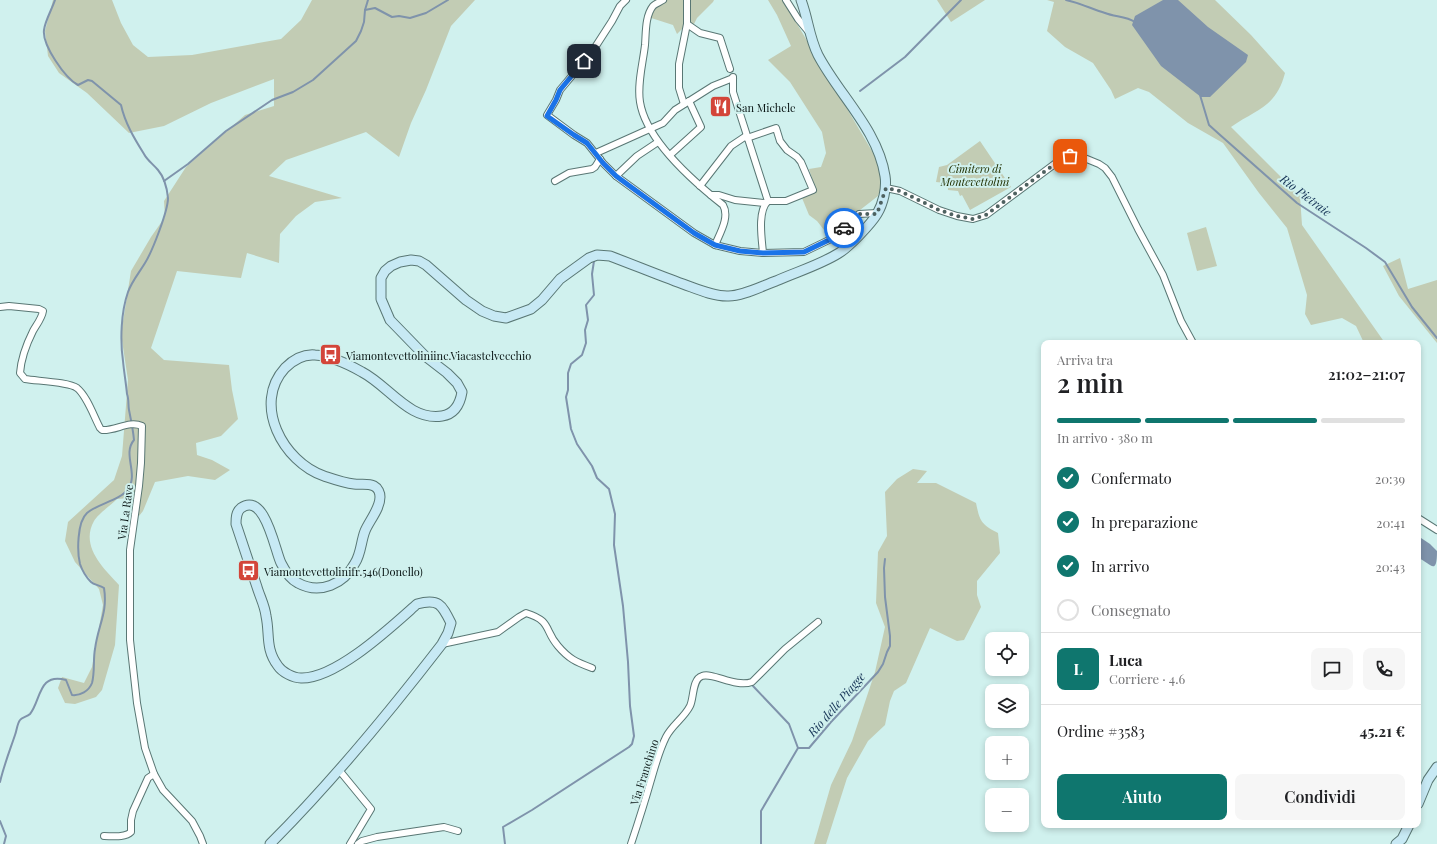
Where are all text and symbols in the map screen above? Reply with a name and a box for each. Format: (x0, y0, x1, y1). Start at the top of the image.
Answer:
pin (567, 44, 601, 78)
icon: home (573, 50, 595, 72)
restaurant icon: San Michele (708, 94, 734, 120)
place label: San Michele (736, 100, 796, 115)
pin (1053, 139, 1087, 173)
icon: bag (1059, 145, 1081, 167)
park label: Cimitero di Montevettolini (940, 161, 1010, 189)
water label: Rio Pietraie (1276, 170, 1335, 220)
courier (824, 208, 864, 248)
icon: car (833, 217, 855, 239)
bus stop icon: Viamontevettoliniinc.Viacastelvecchio (318, 342, 344, 368)
place label: Viamontevettoliniinc.Viacastelvecchio (345, 348, 531, 363)
text: Arriva tra (1057, 351, 1113, 368)
text: 21:02–21:07 (1328, 364, 1405, 384)
text: 2 min (1057, 365, 1123, 400)
text: In arrivo · 380 m (1057, 429, 1153, 446)
icon: check (1057, 467, 1079, 489)
text: Confermato (1091, 468, 1172, 488)
text: 20:39 (1375, 470, 1405, 487)
street label: Via La Rave (114, 483, 136, 542)
icon: check (1057, 511, 1079, 533)
text: In preparazione (1091, 512, 1198, 532)
text: 20:41 (1376, 514, 1405, 531)
icon: check (1057, 555, 1079, 577)
text: In arrivo (1091, 556, 1149, 576)
bus stop icon: Viamontevettolinifr.546(Donello) (235, 558, 261, 584)
text: 20:43 (1375, 558, 1405, 575)
place label: Viamontevettolinifr.546(Donello) (263, 564, 423, 579)
text: Consegnato (1091, 600, 1171, 620)
map controls (985, 632, 1029, 832)
button: locate (985, 632, 1029, 676)
button: chat (1311, 648, 1353, 690)
button: phone (1363, 648, 1405, 690)
text: Luca (1109, 650, 1142, 670)
text: L (1073, 659, 1083, 679)
water label: Rio delle Piagge (803, 669, 868, 740)
text: Corriere · 4.6 (1109, 670, 1185, 687)
button: layers (985, 684, 1029, 728)
text: Ordine #3583 (1057, 721, 1145, 741)
text: 45.21 € (1359, 721, 1405, 741)
button: + (985, 736, 1029, 780)
street label: Via Franchino (626, 737, 662, 808)
button: Aiuto (1057, 774, 1227, 820)
button: Condividi (1235, 774, 1405, 820)
button: − (985, 788, 1029, 832)

